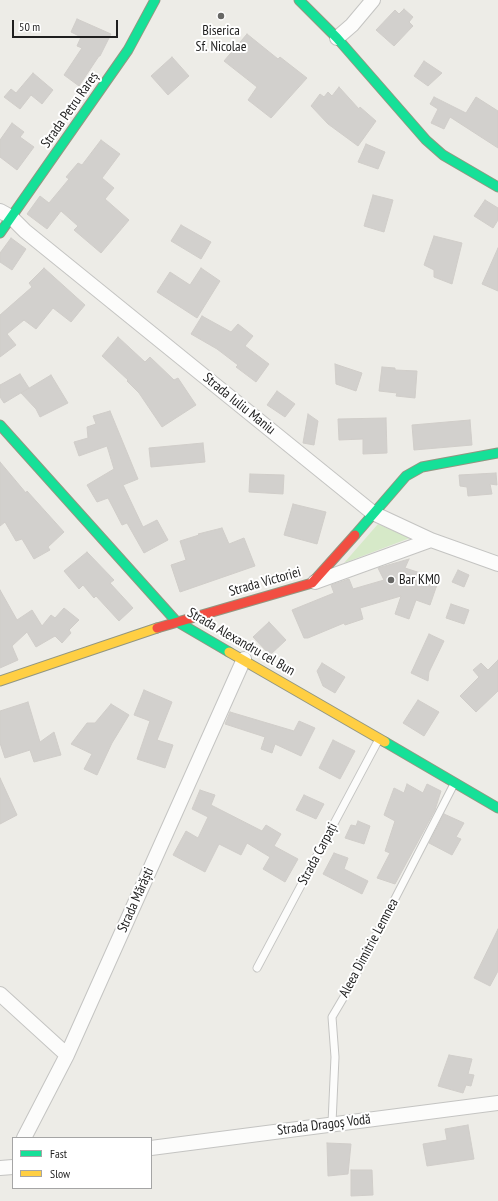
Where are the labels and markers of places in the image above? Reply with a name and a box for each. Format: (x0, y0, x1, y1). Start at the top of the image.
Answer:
marker: Biserica Sf. Nicolae (216, 11, 226, 21)
place label: Biserica Sf. Nicolae (196, 23, 246, 56)
place label: Bar KM0 (399, 572, 440, 588)
marker: Bar KM0 (386, 575, 396, 585)

